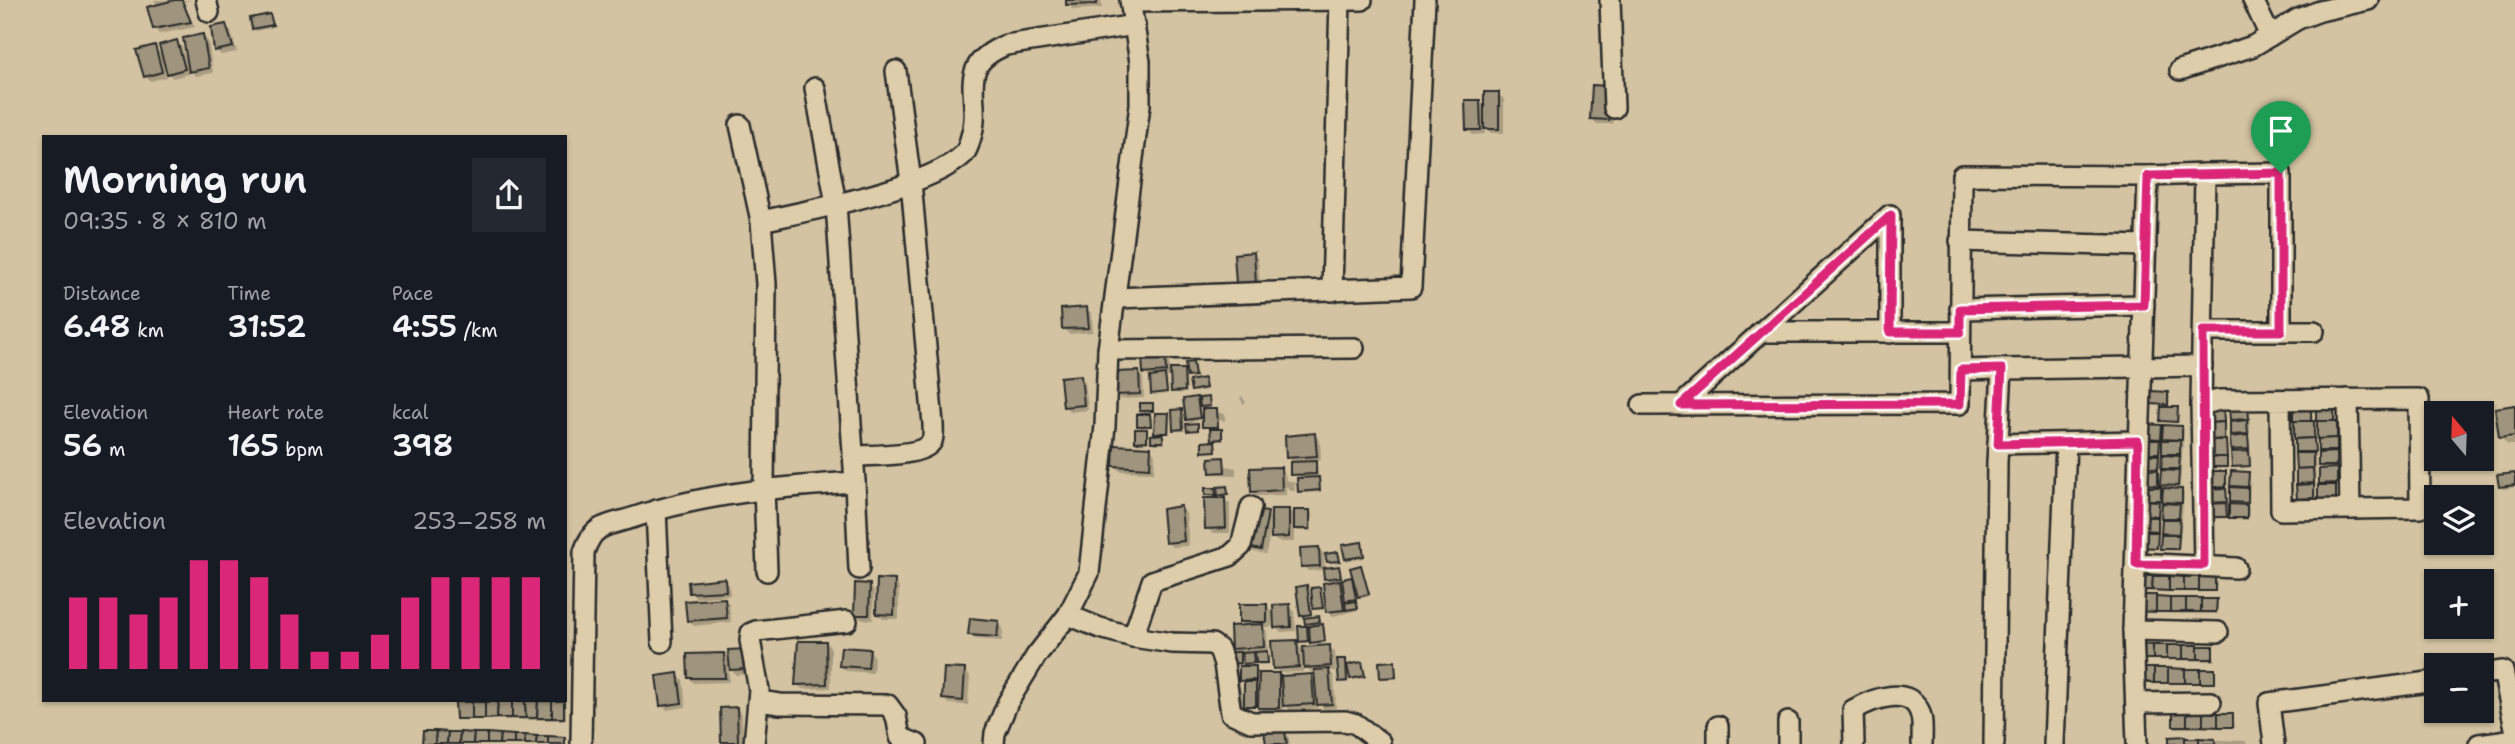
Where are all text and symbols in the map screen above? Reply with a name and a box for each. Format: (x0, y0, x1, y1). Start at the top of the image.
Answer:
pin (2251, 101, 2311, 173)
icon: arrive (2262, 112, 2300, 150)
text: Morning run (63, 154, 307, 205)
button: share (472, 158, 546, 232)
text: 09:35 · 8 × 810 m (63, 206, 267, 236)
text: Distance (63, 281, 141, 306)
text: Time (227, 281, 271, 306)
text: Pace (392, 281, 433, 306)
text: 6.48 (63, 306, 131, 347)
text: 31:52 (227, 306, 307, 347)
text: 4:55 (392, 306, 457, 347)
text: km (131, 318, 164, 343)
text: /km (457, 318, 498, 343)
text: Elevation (63, 400, 148, 425)
text: Heart rate (227, 400, 324, 425)
text: kcal (392, 400, 429, 425)
north arrow (2424, 401, 2494, 471)
map controls (2424, 401, 2494, 723)
text: 56 (63, 425, 103, 466)
text: 165 (227, 425, 279, 466)
text: 398 (392, 425, 453, 466)
text: m (103, 437, 125, 462)
text: bpm (279, 437, 324, 462)
button: layers (2424, 485, 2494, 555)
text: Elevation (63, 506, 166, 536)
text: 253–258 m (412, 506, 546, 536)
button: + (2424, 569, 2494, 639)
button: − (2424, 653, 2494, 723)

